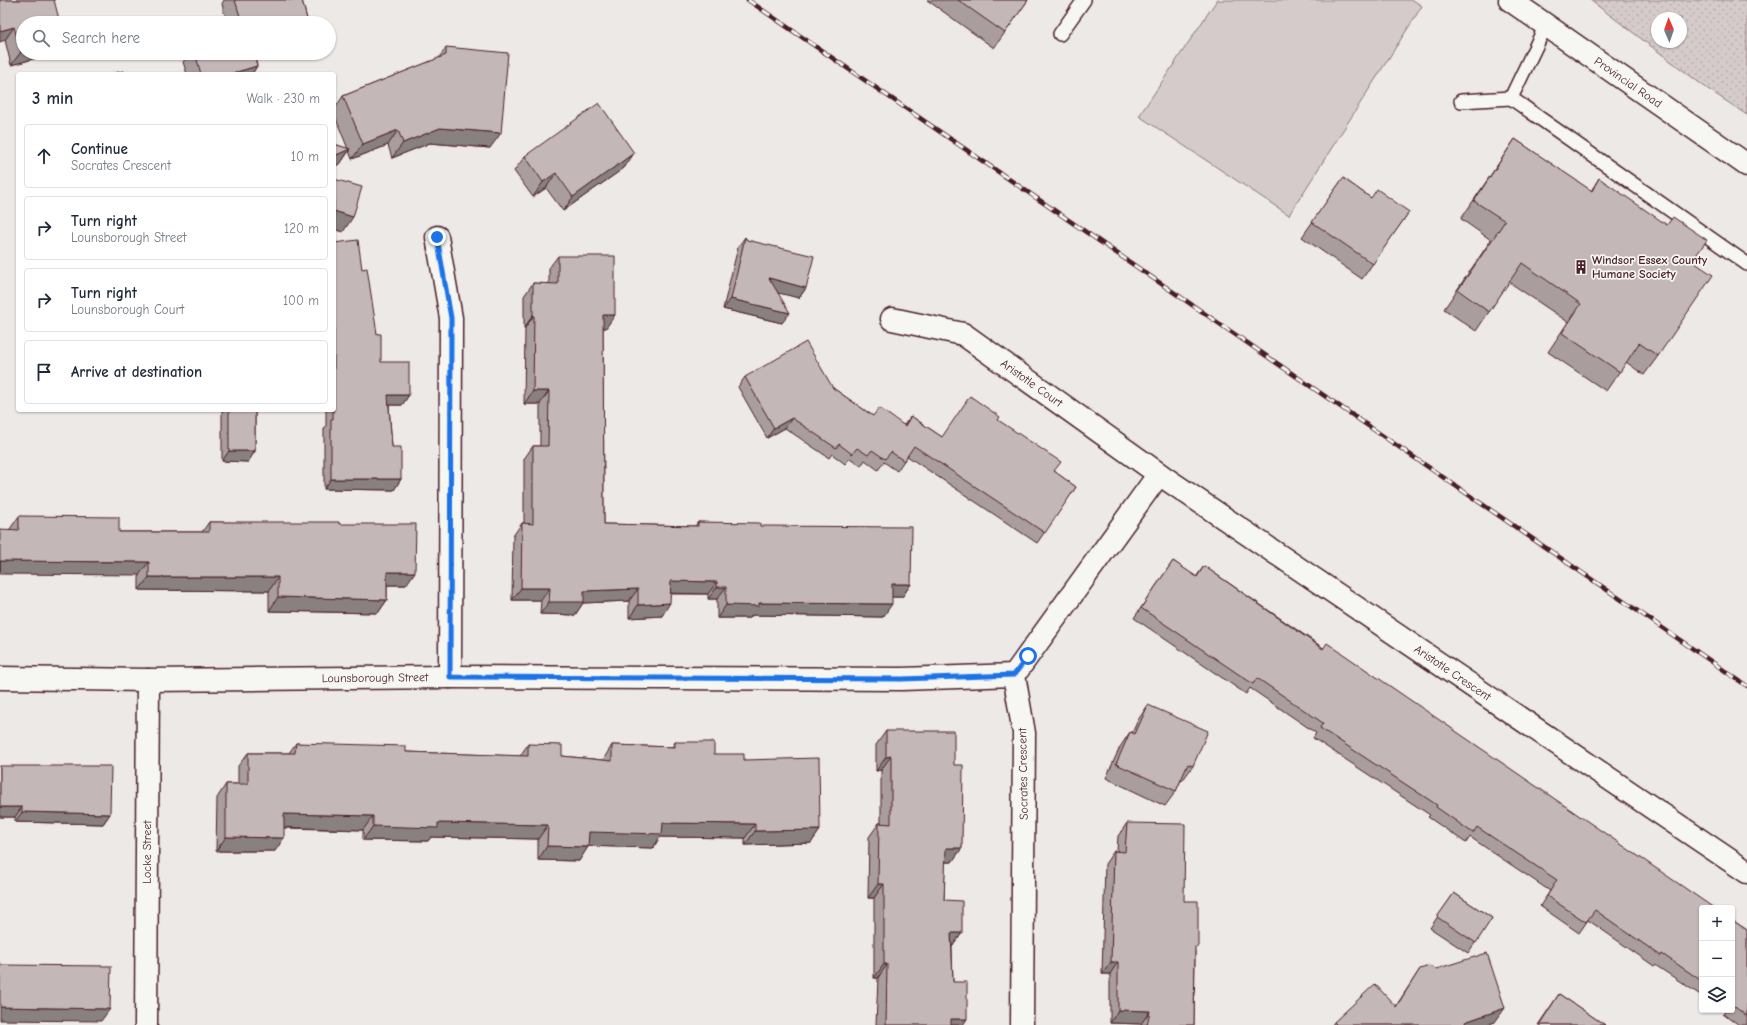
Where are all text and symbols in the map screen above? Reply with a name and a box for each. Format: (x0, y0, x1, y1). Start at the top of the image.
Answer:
north arrow (1651, 12, 1687, 48)
search box (16, 16, 336, 60)
icon: search (30, 27, 52, 49)
text: Search here (62, 29, 140, 47)
street label: Provincial Road (1592, 54, 1665, 111)
text: 3 min (32, 89, 73, 108)
text: Walk · 230 m (246, 91, 320, 106)
text: Continue (71, 140, 128, 158)
icon: ahead (33, 145, 55, 167)
text: 10 m (291, 149, 319, 164)
text: Socrates Crescent (71, 158, 171, 173)
text: Turn right (71, 212, 137, 230)
icon: right (33, 217, 55, 239)
text: 120 m (284, 221, 319, 236)
route end (428, 228, 446, 246)
text: Lounsborough Street (71, 230, 186, 245)
place label: Windsor Essex County Humane Society (1592, 253, 1708, 281)
building icon: Windsor Essex County Humane Society (1573, 259, 1589, 275)
text: Turn right (71, 284, 137, 302)
icon: right (33, 289, 55, 311)
text: 100 m (283, 293, 319, 308)
text: Lounsborough Court (71, 302, 184, 317)
street label: Aristotle Court (998, 356, 1066, 410)
icon: arrive (33, 361, 55, 383)
text: Arrive at destination (71, 363, 202, 381)
street label: Aristotle Crescent (1412, 642, 1494, 704)
route start (1019, 647, 1037, 665)
street label: Lounsborough Street (322, 670, 429, 685)
street label: Socrates Crescent (1015, 727, 1031, 820)
street label: Locke Street (140, 820, 154, 884)
map controls (1699, 905, 1735, 1013)
button: + (1699, 905, 1735, 941)
button: − (1699, 941, 1735, 977)
button: layers (1699, 977, 1735, 1013)

